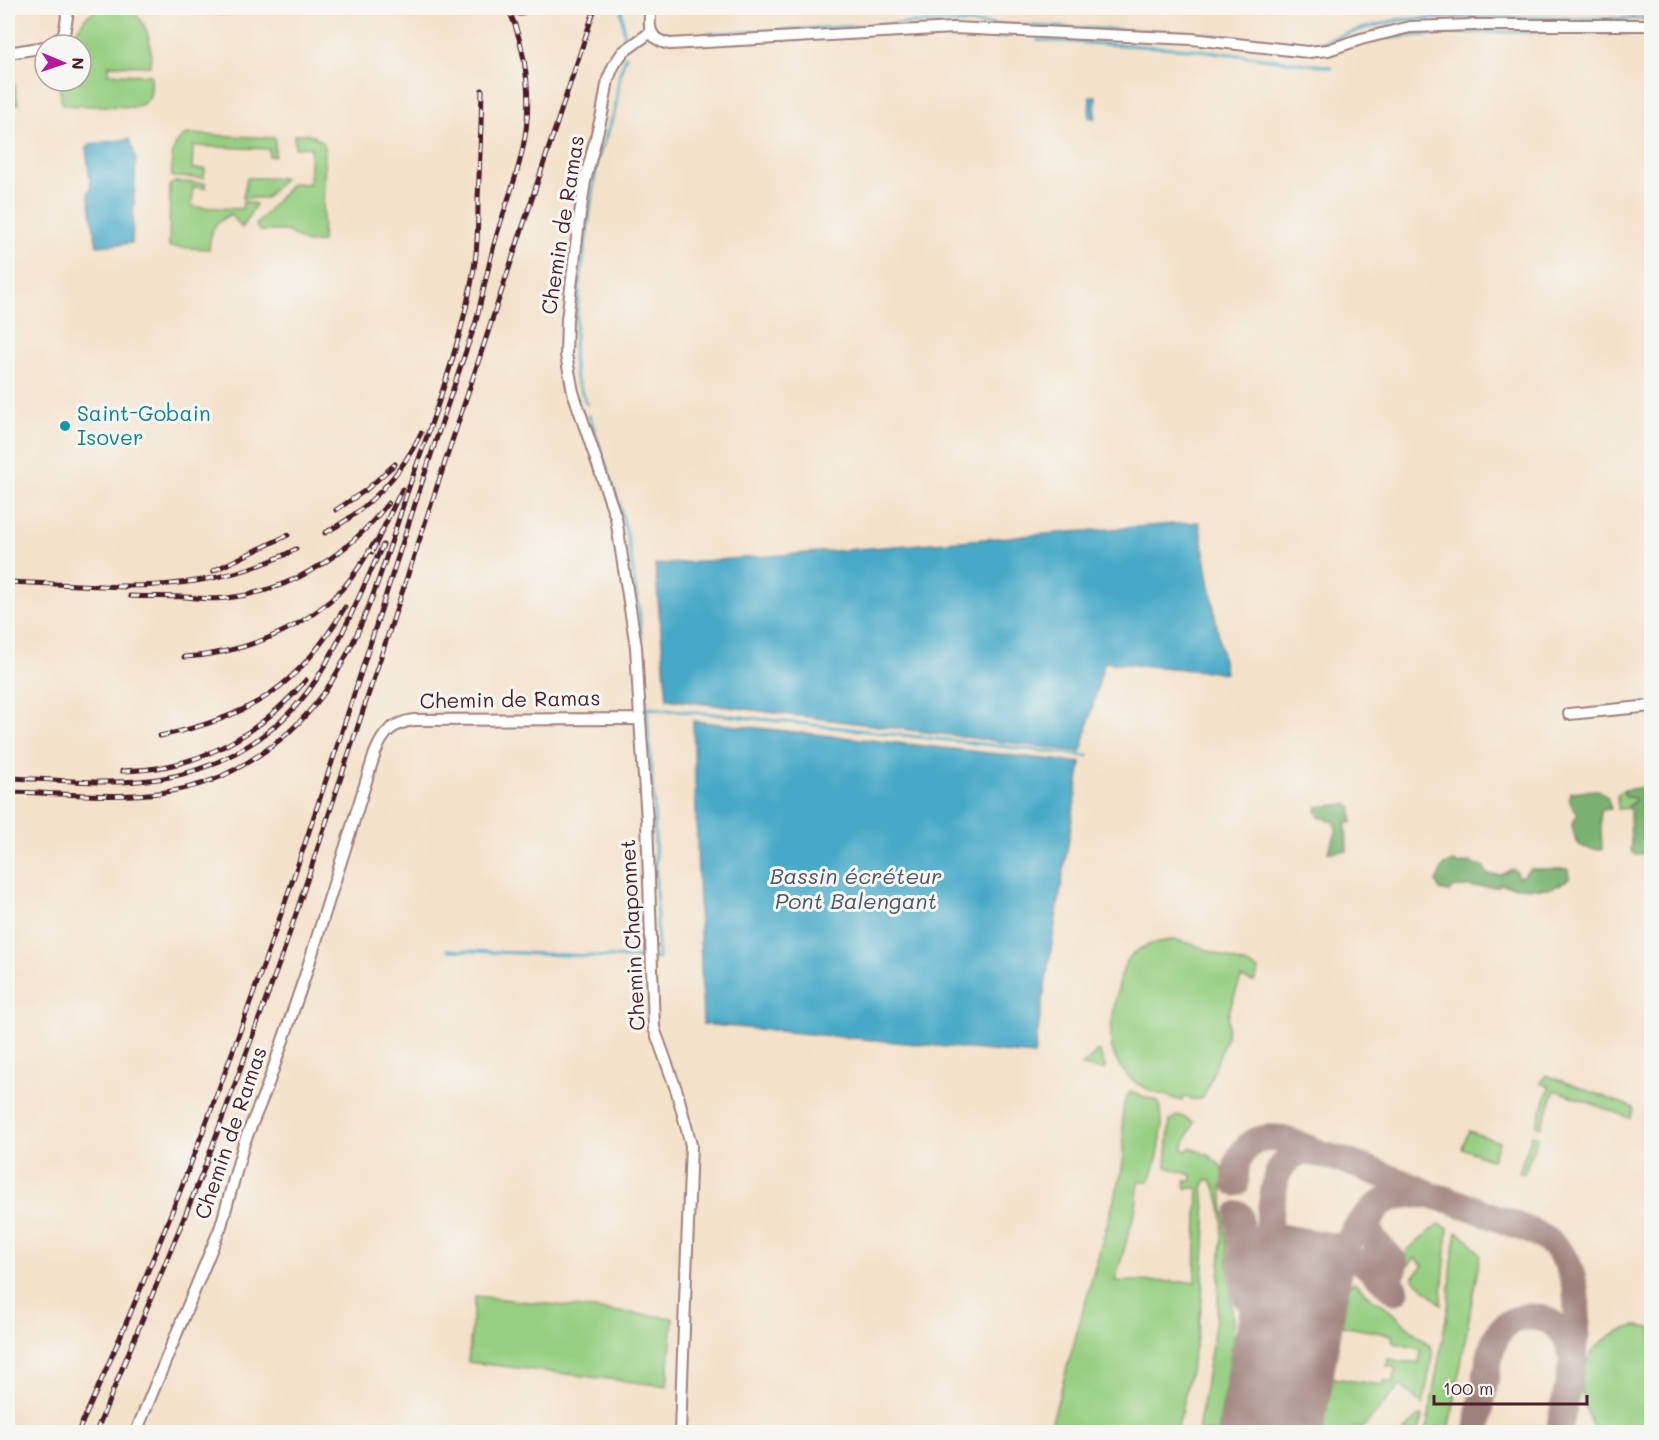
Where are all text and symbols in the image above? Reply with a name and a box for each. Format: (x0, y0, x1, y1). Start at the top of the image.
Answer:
north arrow (33, 33, 93, 93)
text: N (68, 57, 89, 70)
street label: Chemin de Ramas (534, 133, 589, 316)
place label: Saint-Gobain Isover (77, 399, 211, 450)
marker: Saint-Gobain Isover (58, 419, 72, 433)
street label: Chemin de Ramas (419, 683, 601, 714)
street label: Chemin Chaponnet (613, 838, 650, 1032)
water label: Bassin écréteur Pont Balengant (770, 861, 942, 915)
street label: Chemin de Ramas (187, 1043, 272, 1222)
scale bar (1434, 1368, 1587, 1406)
text: 100 m (1443, 1376, 1493, 1400)

